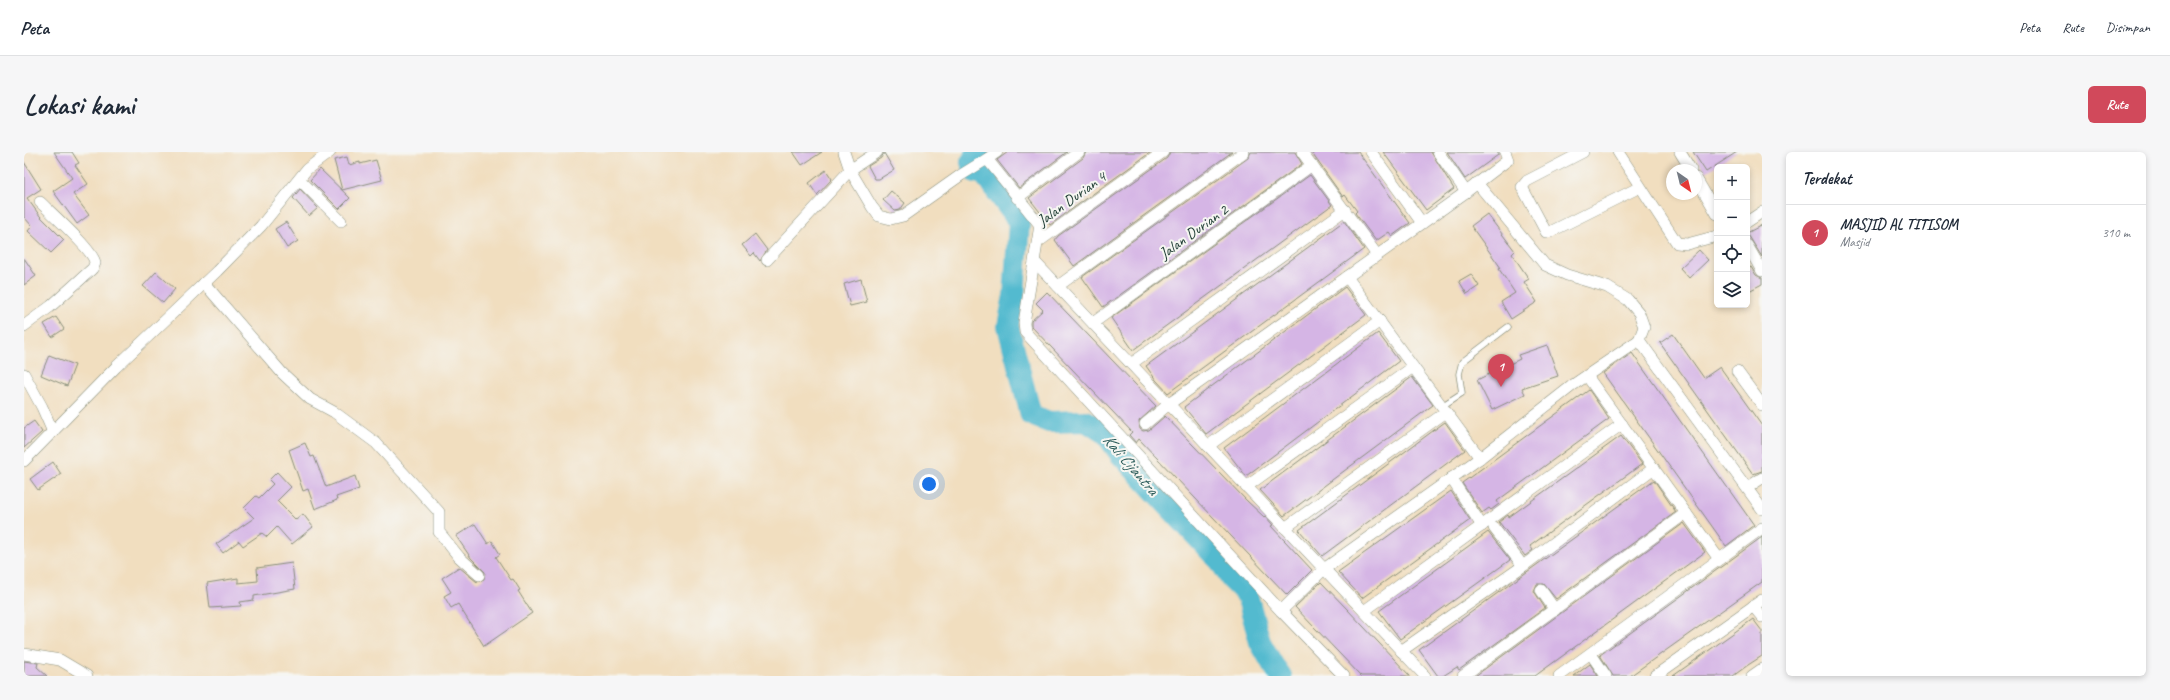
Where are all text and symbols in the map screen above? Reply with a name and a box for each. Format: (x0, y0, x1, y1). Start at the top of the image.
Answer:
text: Peta (20, 16, 49, 40)
text: Peta (2019, 19, 2040, 36)
text: Rute (2062, 19, 2084, 36)
text: Disimpan (2106, 19, 2150, 36)
button: Rute (2088, 86, 2146, 123)
text: Lokasi kami (24, 87, 134, 122)
north arrow (1666, 164, 1702, 200)
map controls (1714, 164, 1750, 308)
button: + (1714, 164, 1750, 200)
street label: Jalan Durian 4 (1032, 166, 1111, 231)
text: Terdekat (1802, 168, 1852, 189)
street label: Jalan Durian 2 (1154, 199, 1233, 264)
button: − (1714, 200, 1750, 236)
text: MASJID AL TITISOM (1840, 215, 1958, 234)
text: 1 (1812, 225, 1818, 241)
text: 310 m (2102, 225, 2130, 241)
text: Masjid (1840, 234, 1870, 250)
button: locate (1714, 236, 1750, 272)
button: layers (1714, 272, 1750, 308)
pin: 1 (1488, 354, 1514, 387)
water label: Kali Cijantra (1098, 430, 1164, 501)
your location (919, 474, 939, 494)

